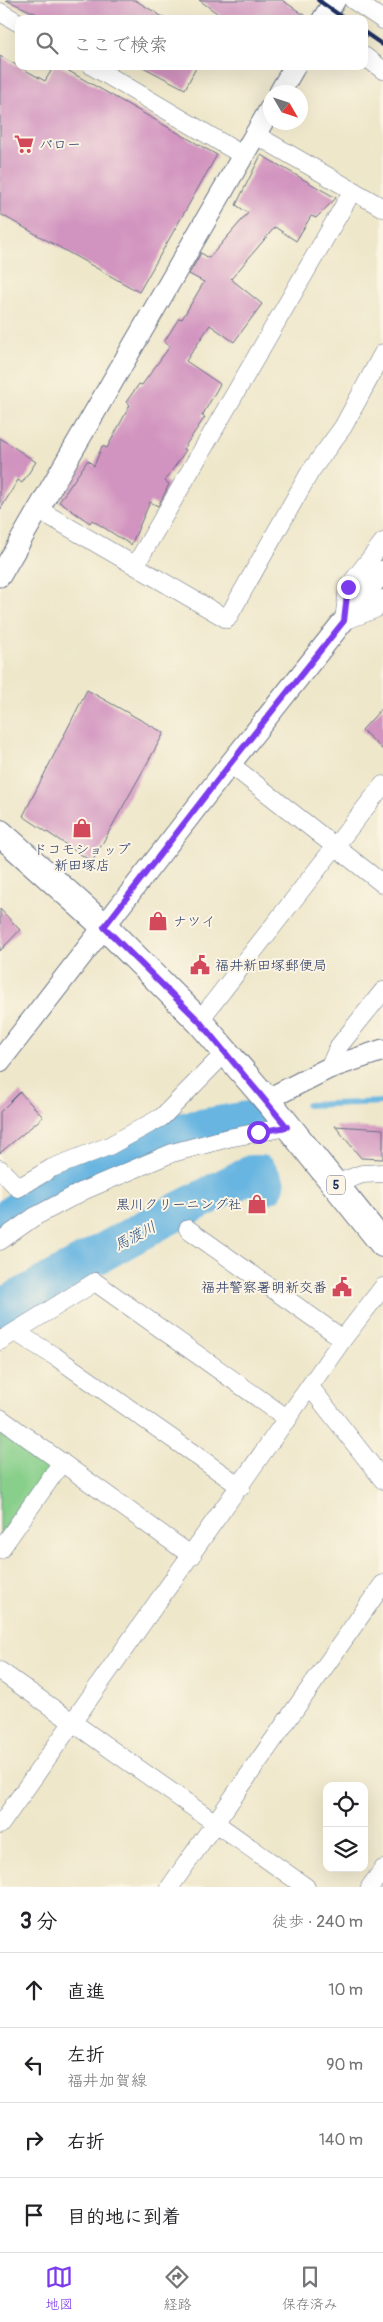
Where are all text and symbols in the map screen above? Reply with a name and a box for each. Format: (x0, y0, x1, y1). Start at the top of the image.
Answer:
search box (15, 15, 368, 70)
icon: search (33, 29, 61, 57)
text: ここで検索 (73, 33, 168, 57)
north arrow (263, 85, 308, 130)
supermarket icon: バロー (13, 133, 35, 155)
place label: バロー (39, 136, 81, 153)
route end (337, 576, 360, 599)
shop icon: ドコモショップ 新田塚店 (71, 817, 93, 839)
place label: ドコモショップ 新田塚店 (33, 841, 131, 874)
shop icon: ナツイ (147, 910, 169, 932)
place label: ナツイ (173, 913, 215, 930)
public building icon: 福井新田塚郵便局 (189, 954, 211, 976)
place label: 福井新田塚郵便局 (215, 957, 327, 974)
route start (247, 1121, 270, 1144)
road number: 5 (327, 1176, 345, 1194)
shop icon: 黒川クリーニング社 (246, 1193, 268, 1215)
place label: 黒川クリーニング社 (116, 1196, 242, 1213)
water label: 馬渡川 (111, 1217, 160, 1255)
public building icon: 福井警察署明新交番 (331, 1276, 353, 1298)
place label: 福井警察署明新交番 (201, 1279, 327, 1296)
map controls (323, 1782, 368, 1872)
button: locate (323, 1782, 368, 1827)
button: layers (323, 1827, 368, 1872)
text: 3 分 (20, 1908, 57, 1935)
text: 徒歩 · 240 m (272, 1912, 363, 1932)
icon: ahead (20, 1976, 48, 2004)
text: 直進 (67, 1980, 105, 2004)
text: 10 m (328, 1980, 363, 2000)
text: 左折 (67, 2043, 105, 2067)
icon: left (20, 2051, 48, 2079)
text: 90 m (326, 2055, 363, 2075)
text: 福井加賀線 (67, 2071, 147, 2091)
icon: right (20, 2126, 48, 2154)
text: 右折 (67, 2130, 105, 2154)
text: 140 m (319, 2130, 363, 2150)
icon: arrive (20, 2201, 48, 2229)
text: 目的地に到着 (67, 2205, 181, 2229)
tab: 地図 (45, 2263, 73, 2313)
tab: 経路 (163, 2263, 191, 2313)
tab: 保存済み (282, 2263, 338, 2313)

